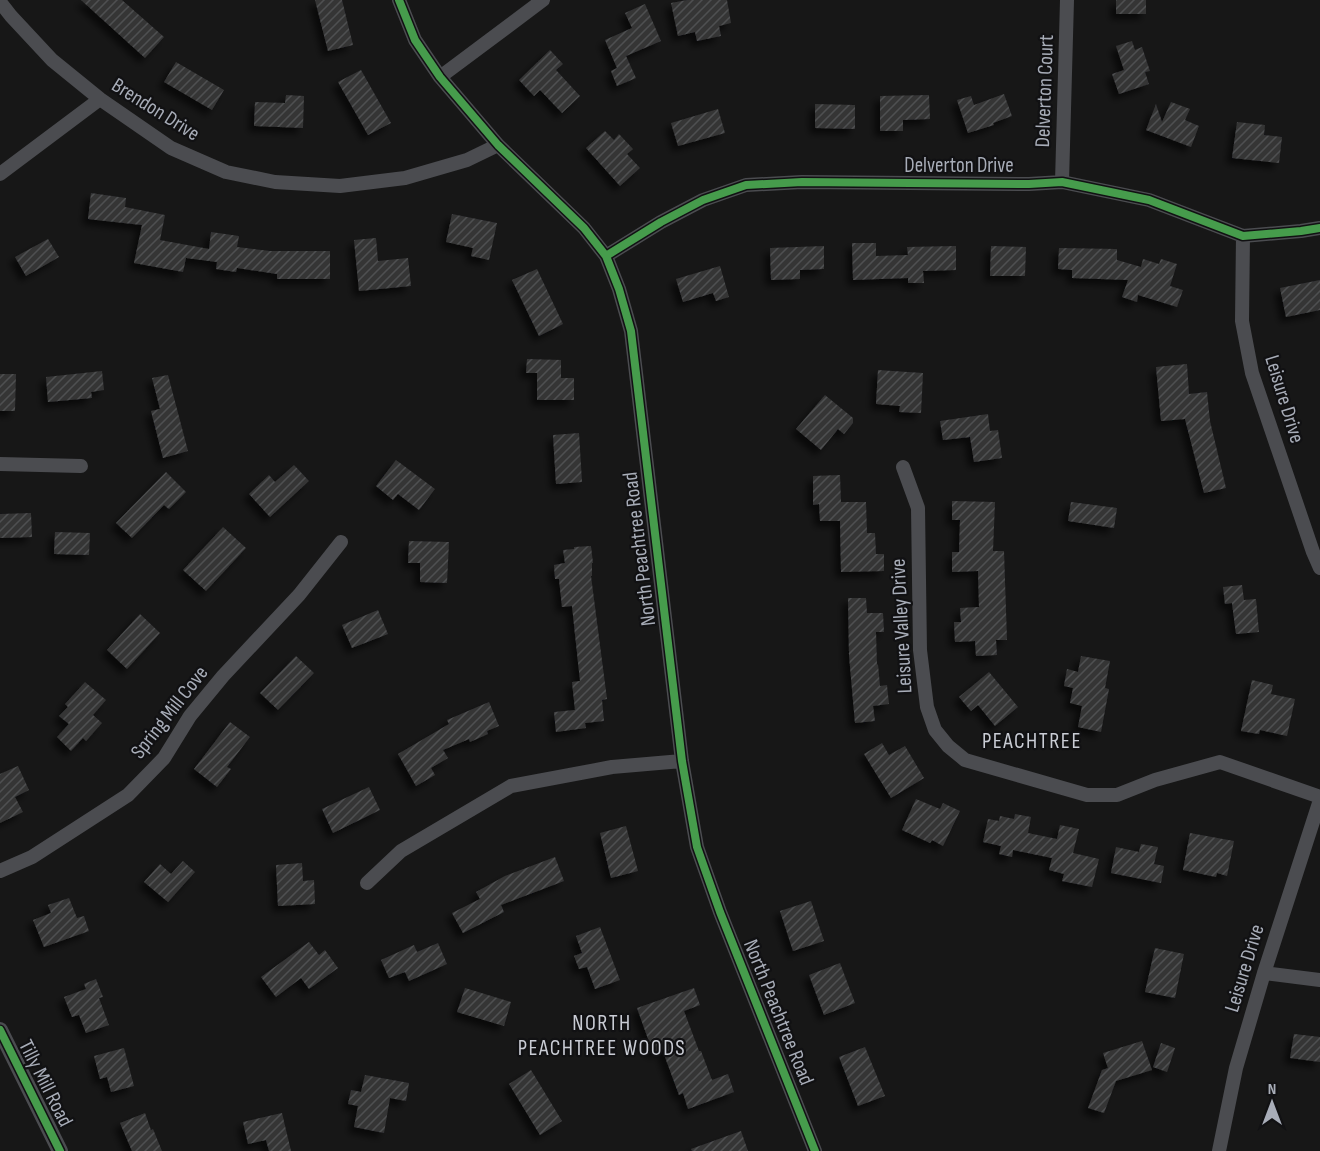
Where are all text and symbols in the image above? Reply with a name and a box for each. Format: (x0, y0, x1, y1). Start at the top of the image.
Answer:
street label: Delverton Court (1030, 34, 1059, 148)
street label: Brendon Drive (107, 73, 204, 146)
street label: Delverton Drive (904, 153, 1014, 178)
street label: Leisure Drive (1259, 352, 1310, 446)
street label: North Peachtree Road (618, 471, 661, 627)
street label: Leisure Valley Drive (885, 558, 918, 694)
street label: Spring Mill Cove (125, 661, 213, 764)
district label: PEACHTREE (982, 728, 1082, 755)
street label: Leisure Drive (1219, 921, 1270, 1015)
street label: North Peachtree Road (738, 936, 819, 1089)
district label: NORTH PEACHTREE WOODS (518, 1010, 686, 1062)
street label: Tilly Mill Road (13, 1036, 78, 1131)
north arrow (1242, 1073, 1302, 1133)
text: N (1268, 1080, 1276, 1099)

